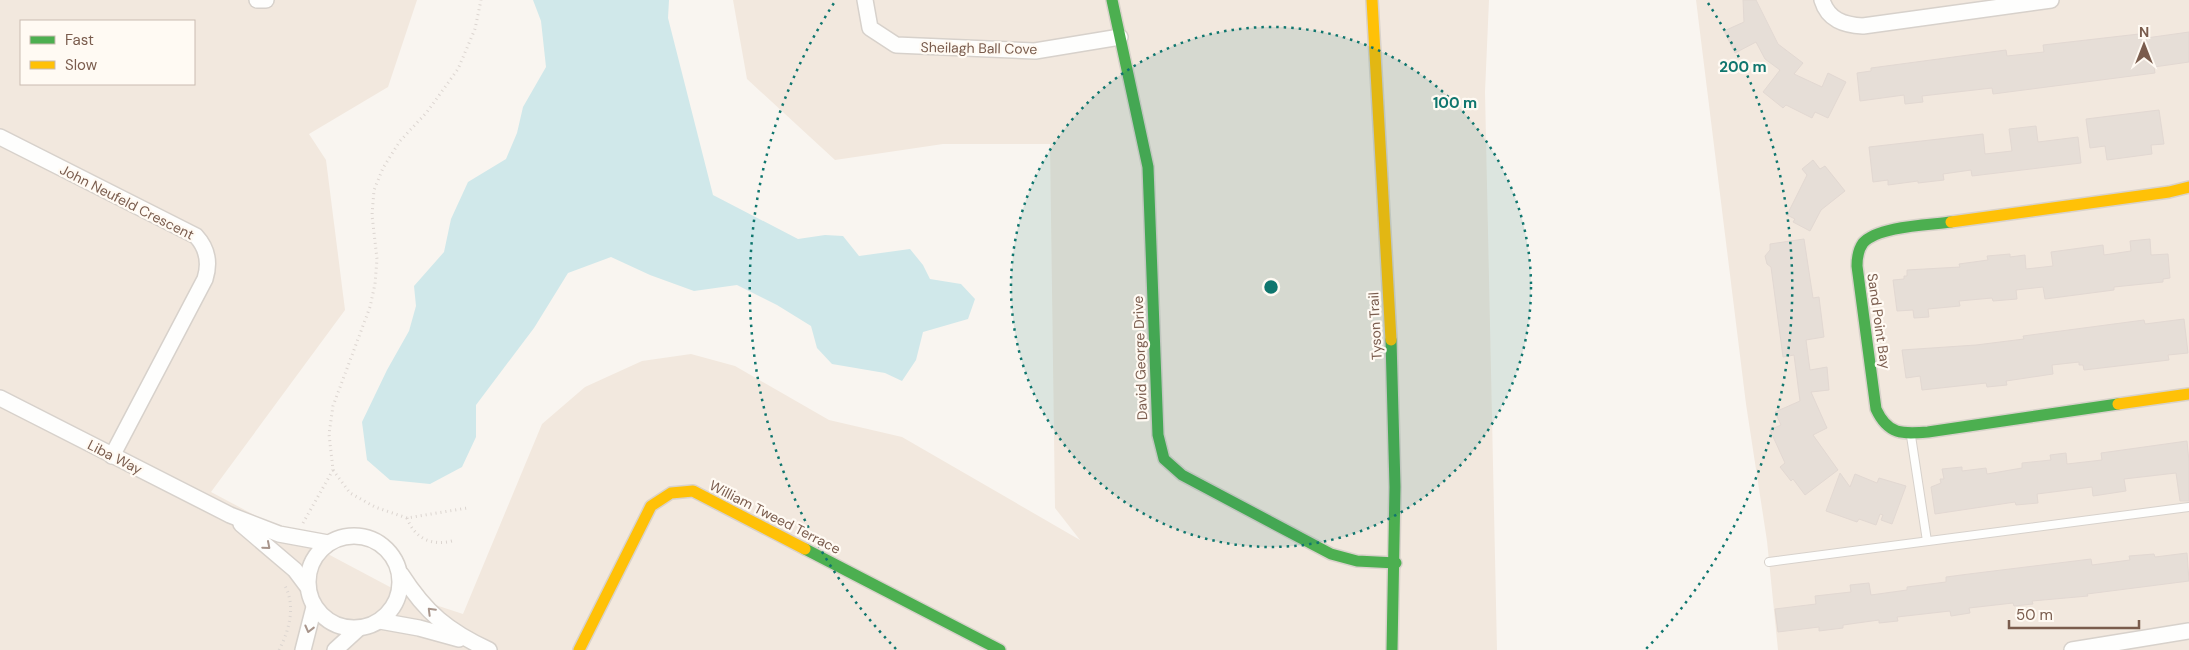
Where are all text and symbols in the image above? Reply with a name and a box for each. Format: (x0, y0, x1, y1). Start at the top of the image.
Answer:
legend (20, 20, 195, 85)
north arrow (2119, 20, 2169, 70)
text: N (2139, 23, 2149, 41)
text: Fast (65, 30, 94, 50)
street label: Sheilagh Ball Cove (920, 38, 1038, 58)
text: Slow (65, 55, 98, 75)
text: 200 m (1719, 57, 1767, 77)
text: 100 m (1433, 93, 1477, 113)
street label: John Neufeld Crescent (57, 160, 197, 244)
street label: Sand Point Bay (1863, 272, 1895, 370)
centre of rings (1262, 278, 1280, 296)
street label: Tyson Trail (1364, 292, 1386, 360)
street label: David George Drive (1129, 295, 1151, 421)
street label: Liba Way (85, 436, 146, 478)
street label: William Tweed Terrace (706, 476, 844, 558)
one-way arrow (262, 540, 271, 549)
scale bar (2009, 598, 2139, 630)
text: 50 m (2016, 605, 2053, 625)
one-way arrow (427, 608, 436, 617)
one-way arrow (304, 624, 315, 633)

